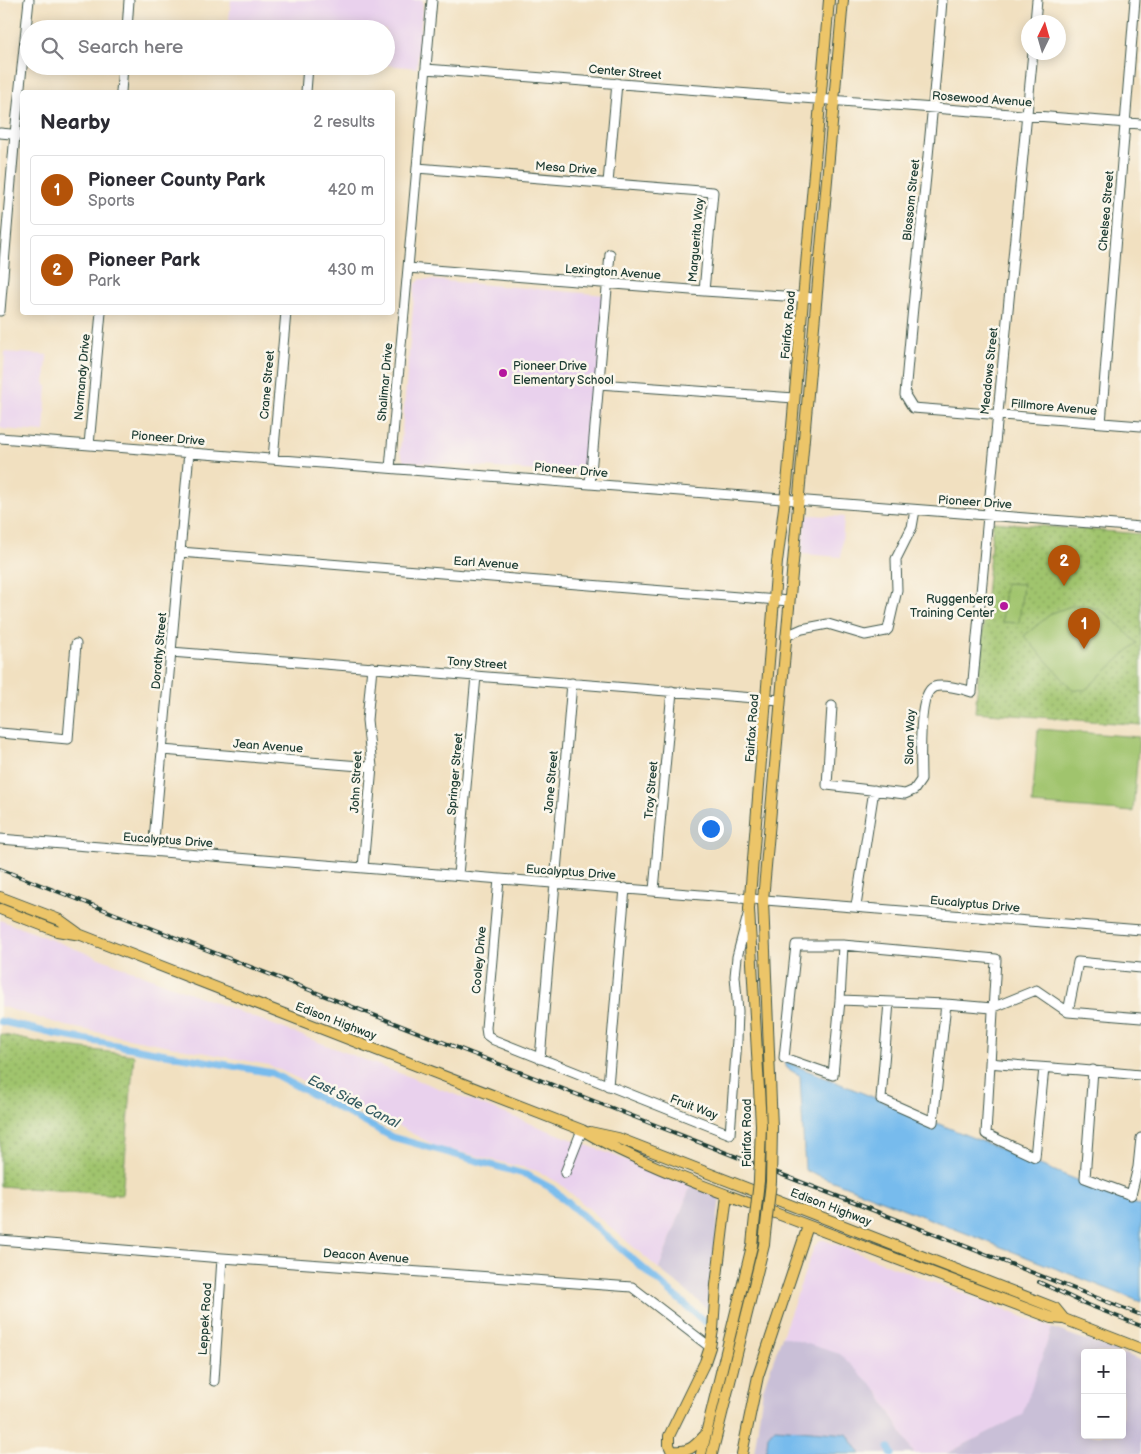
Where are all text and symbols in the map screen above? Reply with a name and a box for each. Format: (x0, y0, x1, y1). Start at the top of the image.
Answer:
north arrow (1021, 15, 1066, 60)
search box (20, 20, 395, 75)
icon: search (38, 34, 66, 62)
text: Search here (78, 36, 183, 59)
street label: Center Street (588, 62, 662, 83)
street label: Rosewood Avenue (931, 89, 1033, 110)
text: Nearby (40, 110, 110, 135)
text: 2 results (313, 113, 375, 132)
street label: Blossom Street (900, 158, 923, 242)
street label: Mesa Drive (535, 159, 597, 178)
text: Pioneer County Park (88, 169, 265, 192)
street label: Chelsea Street (1096, 170, 1118, 252)
text: 1 (54, 181, 60, 200)
text: 420 m (328, 181, 374, 200)
text: Sports (88, 192, 135, 211)
street label: Marguerita Way (685, 197, 708, 283)
text: Pioneer Park (88, 249, 200, 272)
text: 2 (52, 261, 62, 280)
text: 430 m (327, 261, 374, 280)
street label: Lexington Avenue (565, 262, 661, 283)
text: Park (88, 272, 120, 291)
street label: Fairfax Road (778, 290, 799, 360)
street label: Meadows Street (977, 326, 1002, 416)
street label: Normandy Drive (71, 333, 94, 421)
street label: Shalimar Drive (375, 342, 396, 422)
street label: Crane Street (257, 350, 278, 420)
place label: Pioneer Drive Elementary School (513, 359, 614, 388)
marker: Pioneer Drive Elementary School (497, 367, 509, 379)
street label: Fillmore Avenue (1010, 396, 1098, 419)
street label: Pioneer Drive (130, 428, 205, 449)
street label: Pioneer Drive (533, 460, 608, 481)
street label: Pioneer Drive (938, 492, 1012, 513)
pin: 2 (1048, 545, 1080, 586)
street label: Earl Avenue (453, 554, 519, 573)
place label: Ruggenberg Training Center (910, 592, 995, 621)
marker: Ruggenberg Training Center (998, 600, 1010, 612)
pin: 1 (1068, 608, 1100, 649)
street label: Dorothy Street (149, 612, 170, 690)
street label: Tony Street (446, 654, 508, 673)
street label: Fairfax Road (743, 693, 762, 763)
street label: Sloan Way (902, 708, 919, 765)
street label: Springer Street (444, 732, 467, 816)
street label: Jean Avenue (232, 737, 304, 756)
street label: John Street (347, 750, 366, 813)
street label: Jane Street (541, 750, 562, 814)
street label: Troy Street (642, 760, 662, 820)
your location (698, 816, 724, 842)
street label: Eucalyptus Drive (123, 830, 213, 851)
street label: Eucalyptus Drive (526, 862, 616, 883)
street label: Eucalyptus Drive (929, 893, 1020, 916)
street label: Cooley Drive (469, 926, 490, 994)
street label: Edison Highway (293, 999, 379, 1044)
water label: East Side Canal (305, 1071, 403, 1132)
street label: Fruit Way (668, 1092, 720, 1124)
street label: Fairfax Road (740, 1099, 755, 1167)
street label: Edison Highway (788, 1185, 874, 1230)
street label: Deacon Avenue (323, 1246, 409, 1267)
street label: Leppek Road (195, 1282, 216, 1356)
map controls (1081, 1349, 1126, 1439)
button: + (1081, 1349, 1126, 1394)
button: − (1081, 1394, 1126, 1439)

